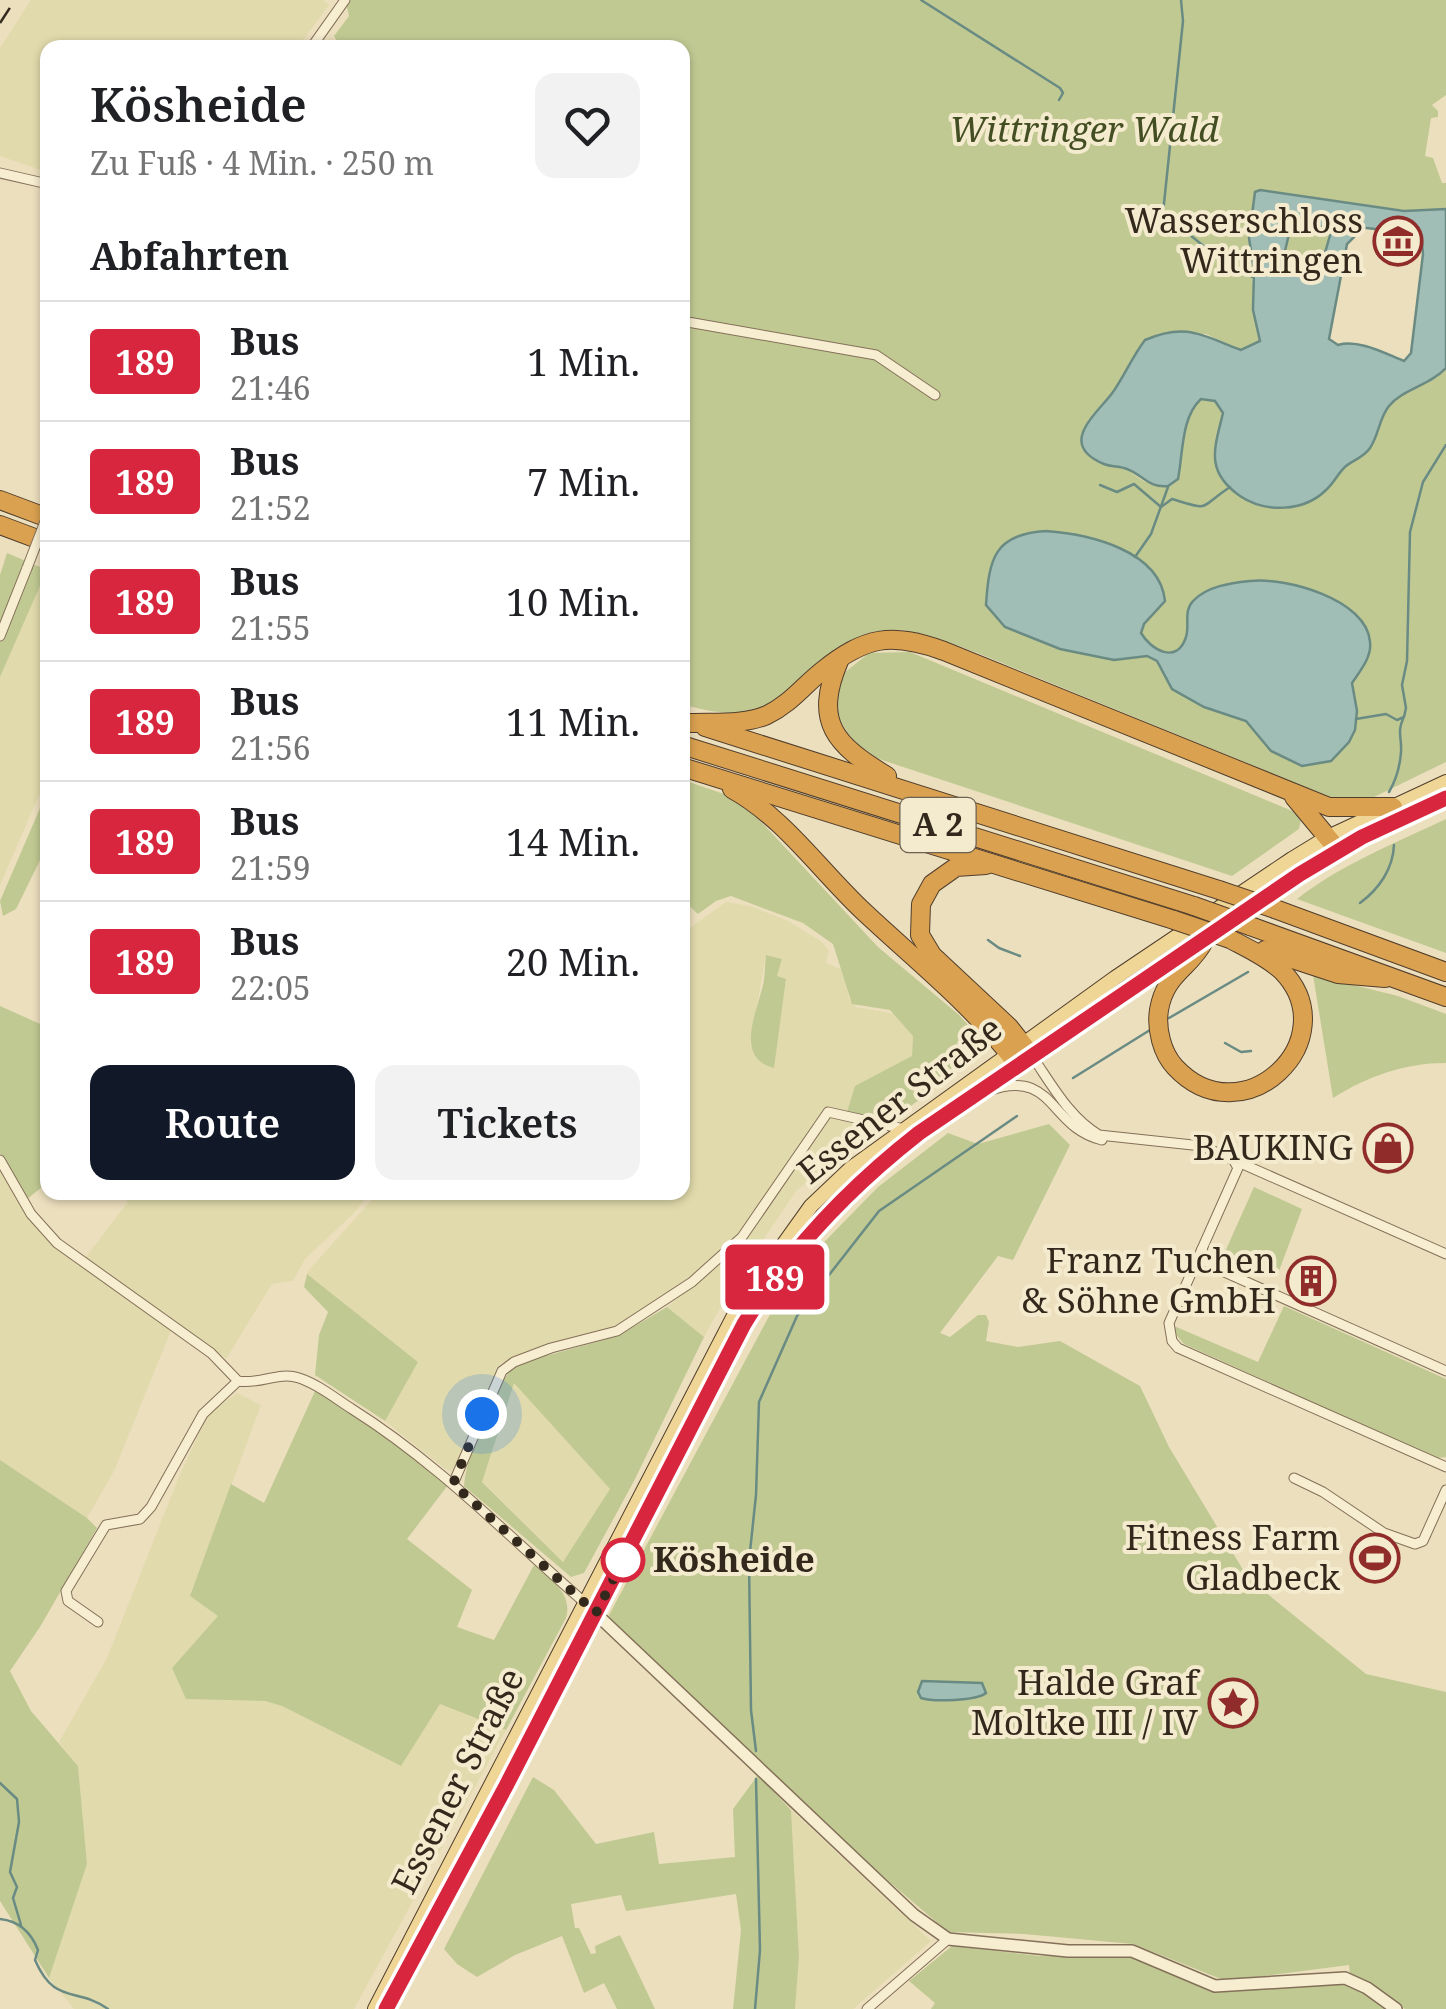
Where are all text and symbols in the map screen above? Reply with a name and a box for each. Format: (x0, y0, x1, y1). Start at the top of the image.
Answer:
text: Kösheide (90, 71, 307, 136)
button: heart (535, 73, 640, 178)
park label: Wittringer Wald (949, 105, 1219, 152)
text: Zu Fuß · 4 Min. · 250 m (90, 141, 434, 184)
place label: Wasserschloss Wittringen (1124, 196, 1363, 283)
museum icon: Wasserschloss Wittringen (1372, 215, 1424, 267)
text: Abfahrten (90, 229, 289, 281)
text: Bus (230, 314, 299, 366)
text: 1 Min. (527, 335, 640, 387)
text: 189 (115, 338, 175, 385)
text: 21:46 (230, 366, 311, 409)
text: Bus (230, 434, 299, 486)
text: 7 Min. (527, 455, 640, 507)
text: 189 (115, 458, 175, 505)
text: 21:52 (230, 486, 311, 529)
text: Bus (230, 554, 299, 606)
text: 10 Min. (506, 575, 640, 627)
text: 189 (115, 578, 175, 625)
text: 21:55 (230, 606, 311, 649)
text: Bus (230, 674, 299, 726)
text: 11 Min. (506, 695, 640, 747)
text: 189 (115, 698, 175, 745)
text: 21:56 (230, 726, 311, 769)
text: Bus (230, 794, 299, 846)
road number: A 2 (900, 798, 976, 852)
text: 14 Min. (506, 815, 640, 867)
text: 189 (115, 818, 175, 865)
text: 21:59 (230, 846, 311, 889)
text: Bus (230, 914, 299, 966)
text: 20 Min. (506, 935, 640, 987)
text: 189 (115, 938, 175, 985)
text: 22:05 (230, 966, 311, 1009)
street label: Essener Straße (787, 1004, 1011, 1193)
button: Route (90, 1065, 355, 1180)
button: Tickets (375, 1065, 640, 1180)
shop icon: BAUKING (1362, 1122, 1414, 1174)
place label: BAUKING (1193, 1123, 1353, 1170)
place label: Franz Tuchen & Söhne GmbH (1022, 1236, 1276, 1323)
line badge: 189 (718, 1244, 832, 1310)
text: 189 (745, 1254, 805, 1301)
building icon: Franz Tuchen & Söhne GmbH (1285, 1255, 1337, 1307)
your location (457, 1389, 507, 1439)
place label: Fitness Farm Gladbeck (1125, 1513, 1341, 1600)
sports icon: Fitness Farm Gladbeck (1349, 1532, 1401, 1584)
place label: Kösheide (653, 1535, 815, 1582)
marker: Kösheide (602, 1539, 644, 1581)
place label: Halde Graf Moltke III / IV (971, 1658, 1201, 1745)
street label: Essener Straße (380, 1660, 534, 1901)
place icon: Halde Graf Moltke III / IV (1207, 1677, 1259, 1729)

